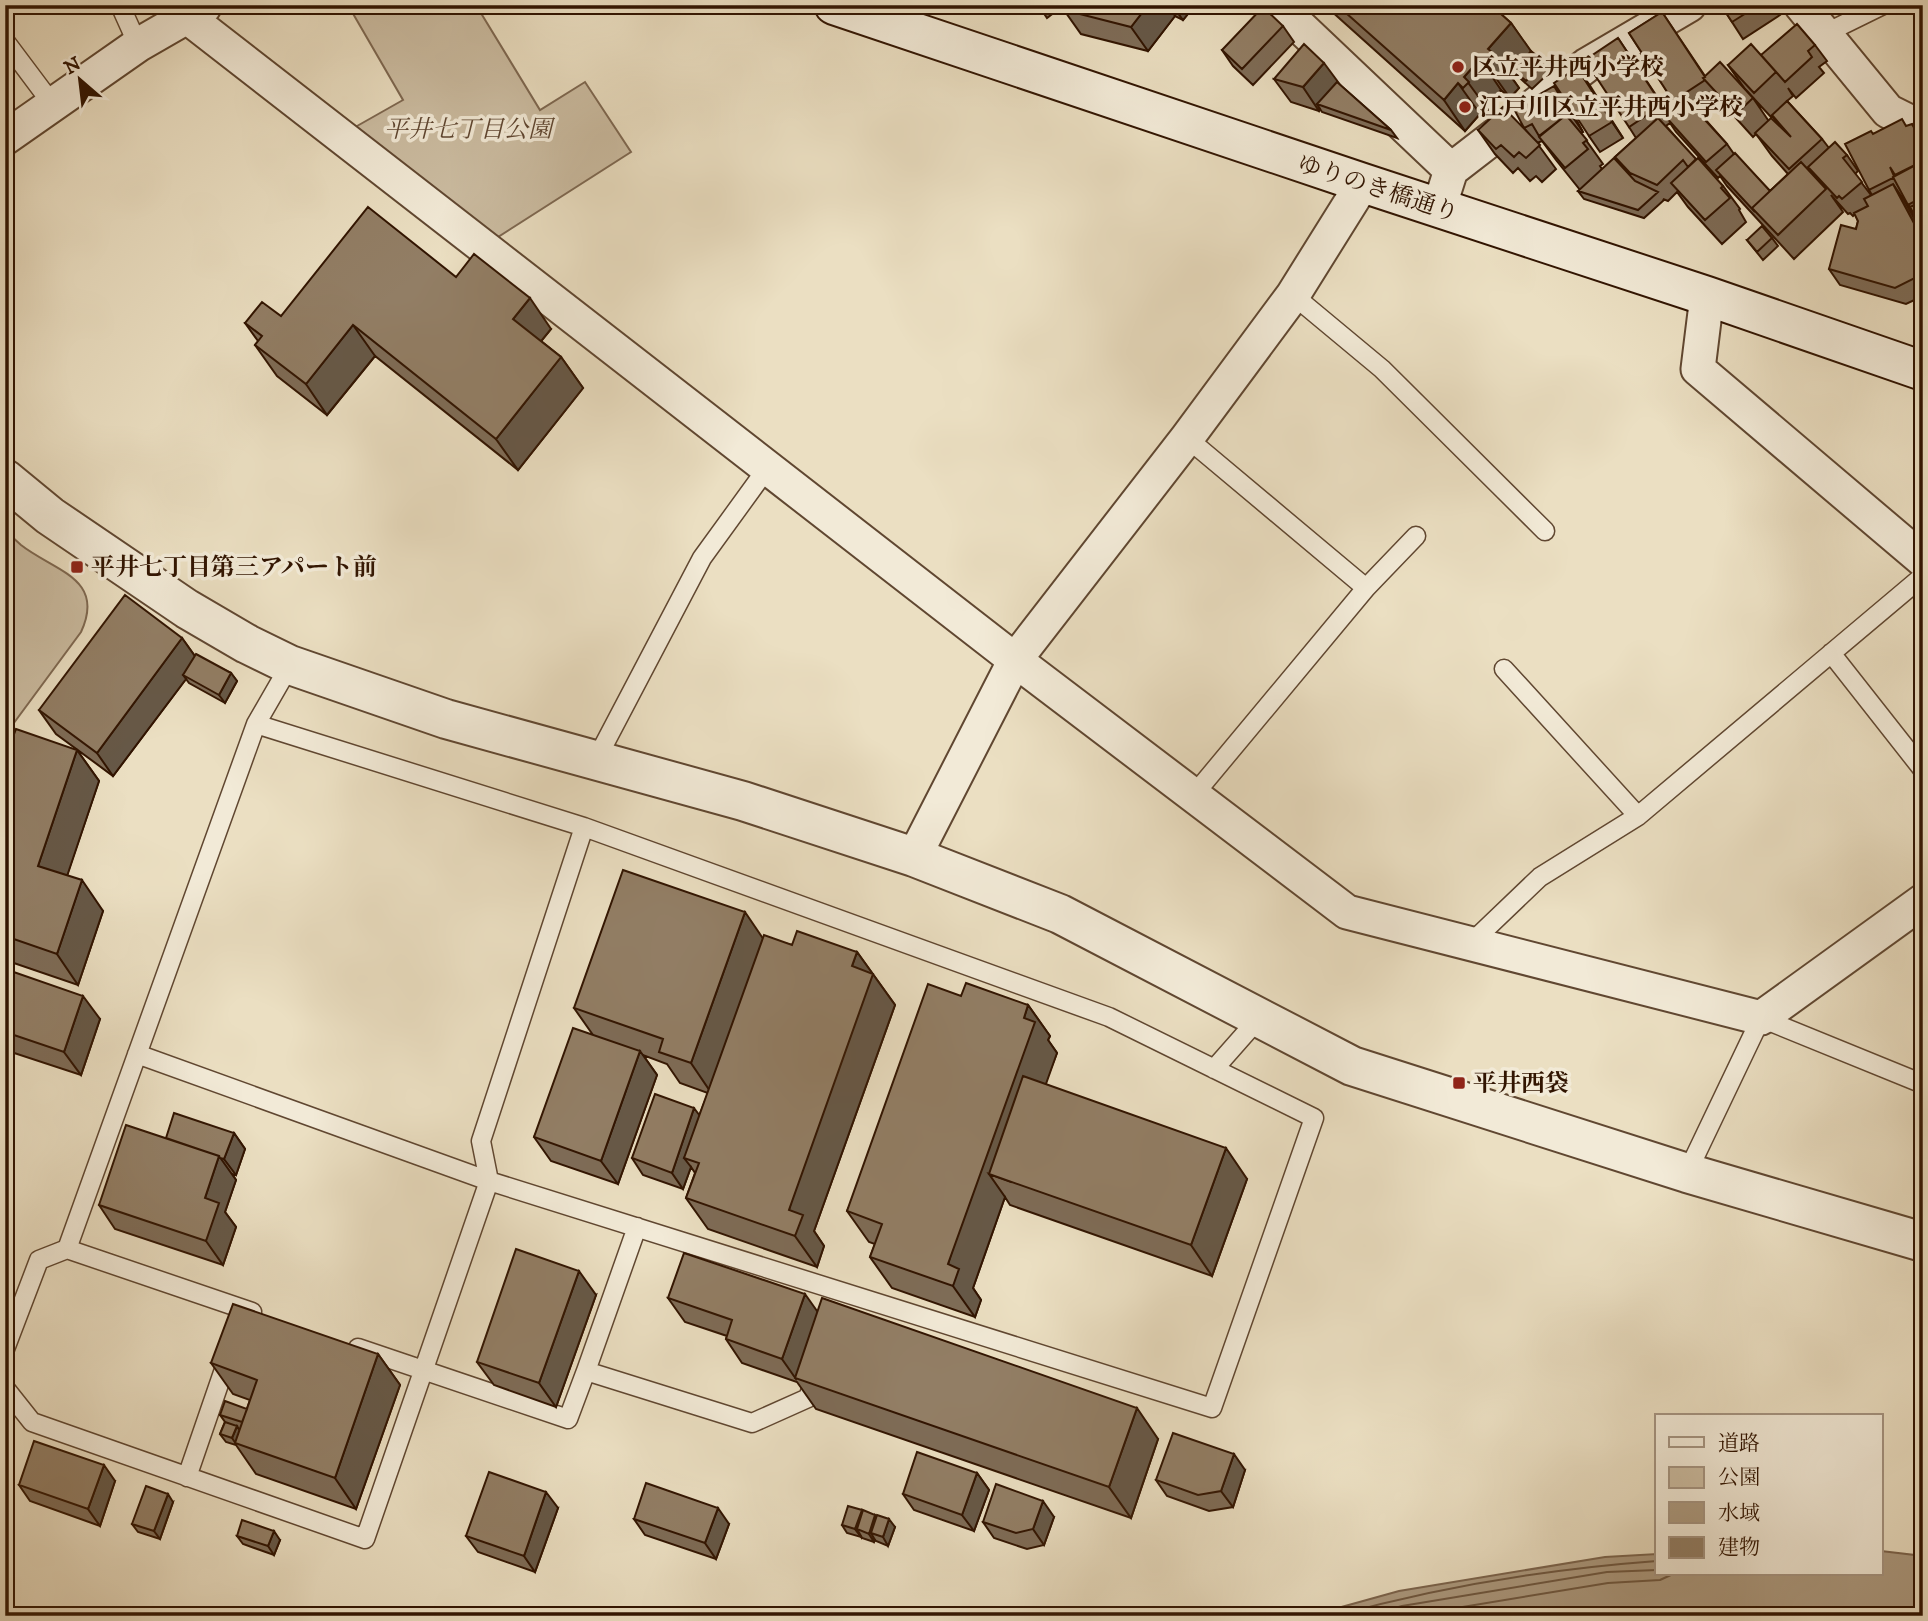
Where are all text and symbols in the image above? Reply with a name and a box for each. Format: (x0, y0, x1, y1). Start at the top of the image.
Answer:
north arrow (46, 46, 116, 116)
text: N (60, 52, 85, 80)
place label: 区立平井西小学校 (1472, 53, 1664, 83)
marker: 区立平井西小学校 (1450, 59, 1466, 75)
place label: 江戸川区立平井西小学校 (1479, 93, 1743, 123)
marker: 江戸川区立平井西小学校 (1457, 99, 1473, 115)
park label: 平井七丁目公園 (384, 115, 556, 145)
street label: ゆりのき橋通り (1293, 149, 1462, 229)
place label: 平井七丁目第三アパート前 (91, 553, 377, 583)
marker: 平井七丁目第三アパート前 (69, 559, 85, 575)
place label: 平井西袋 (1473, 1069, 1569, 1099)
marker: 平井西袋 (1451, 1075, 1467, 1091)
legend (1655, 1414, 1882, 1576)
text: 道路 (1718, 1431, 1760, 1457)
text: 公園 (1718, 1465, 1760, 1491)
text: 水域 (1718, 1501, 1760, 1527)
text: 建物 (1718, 1535, 1760, 1561)

